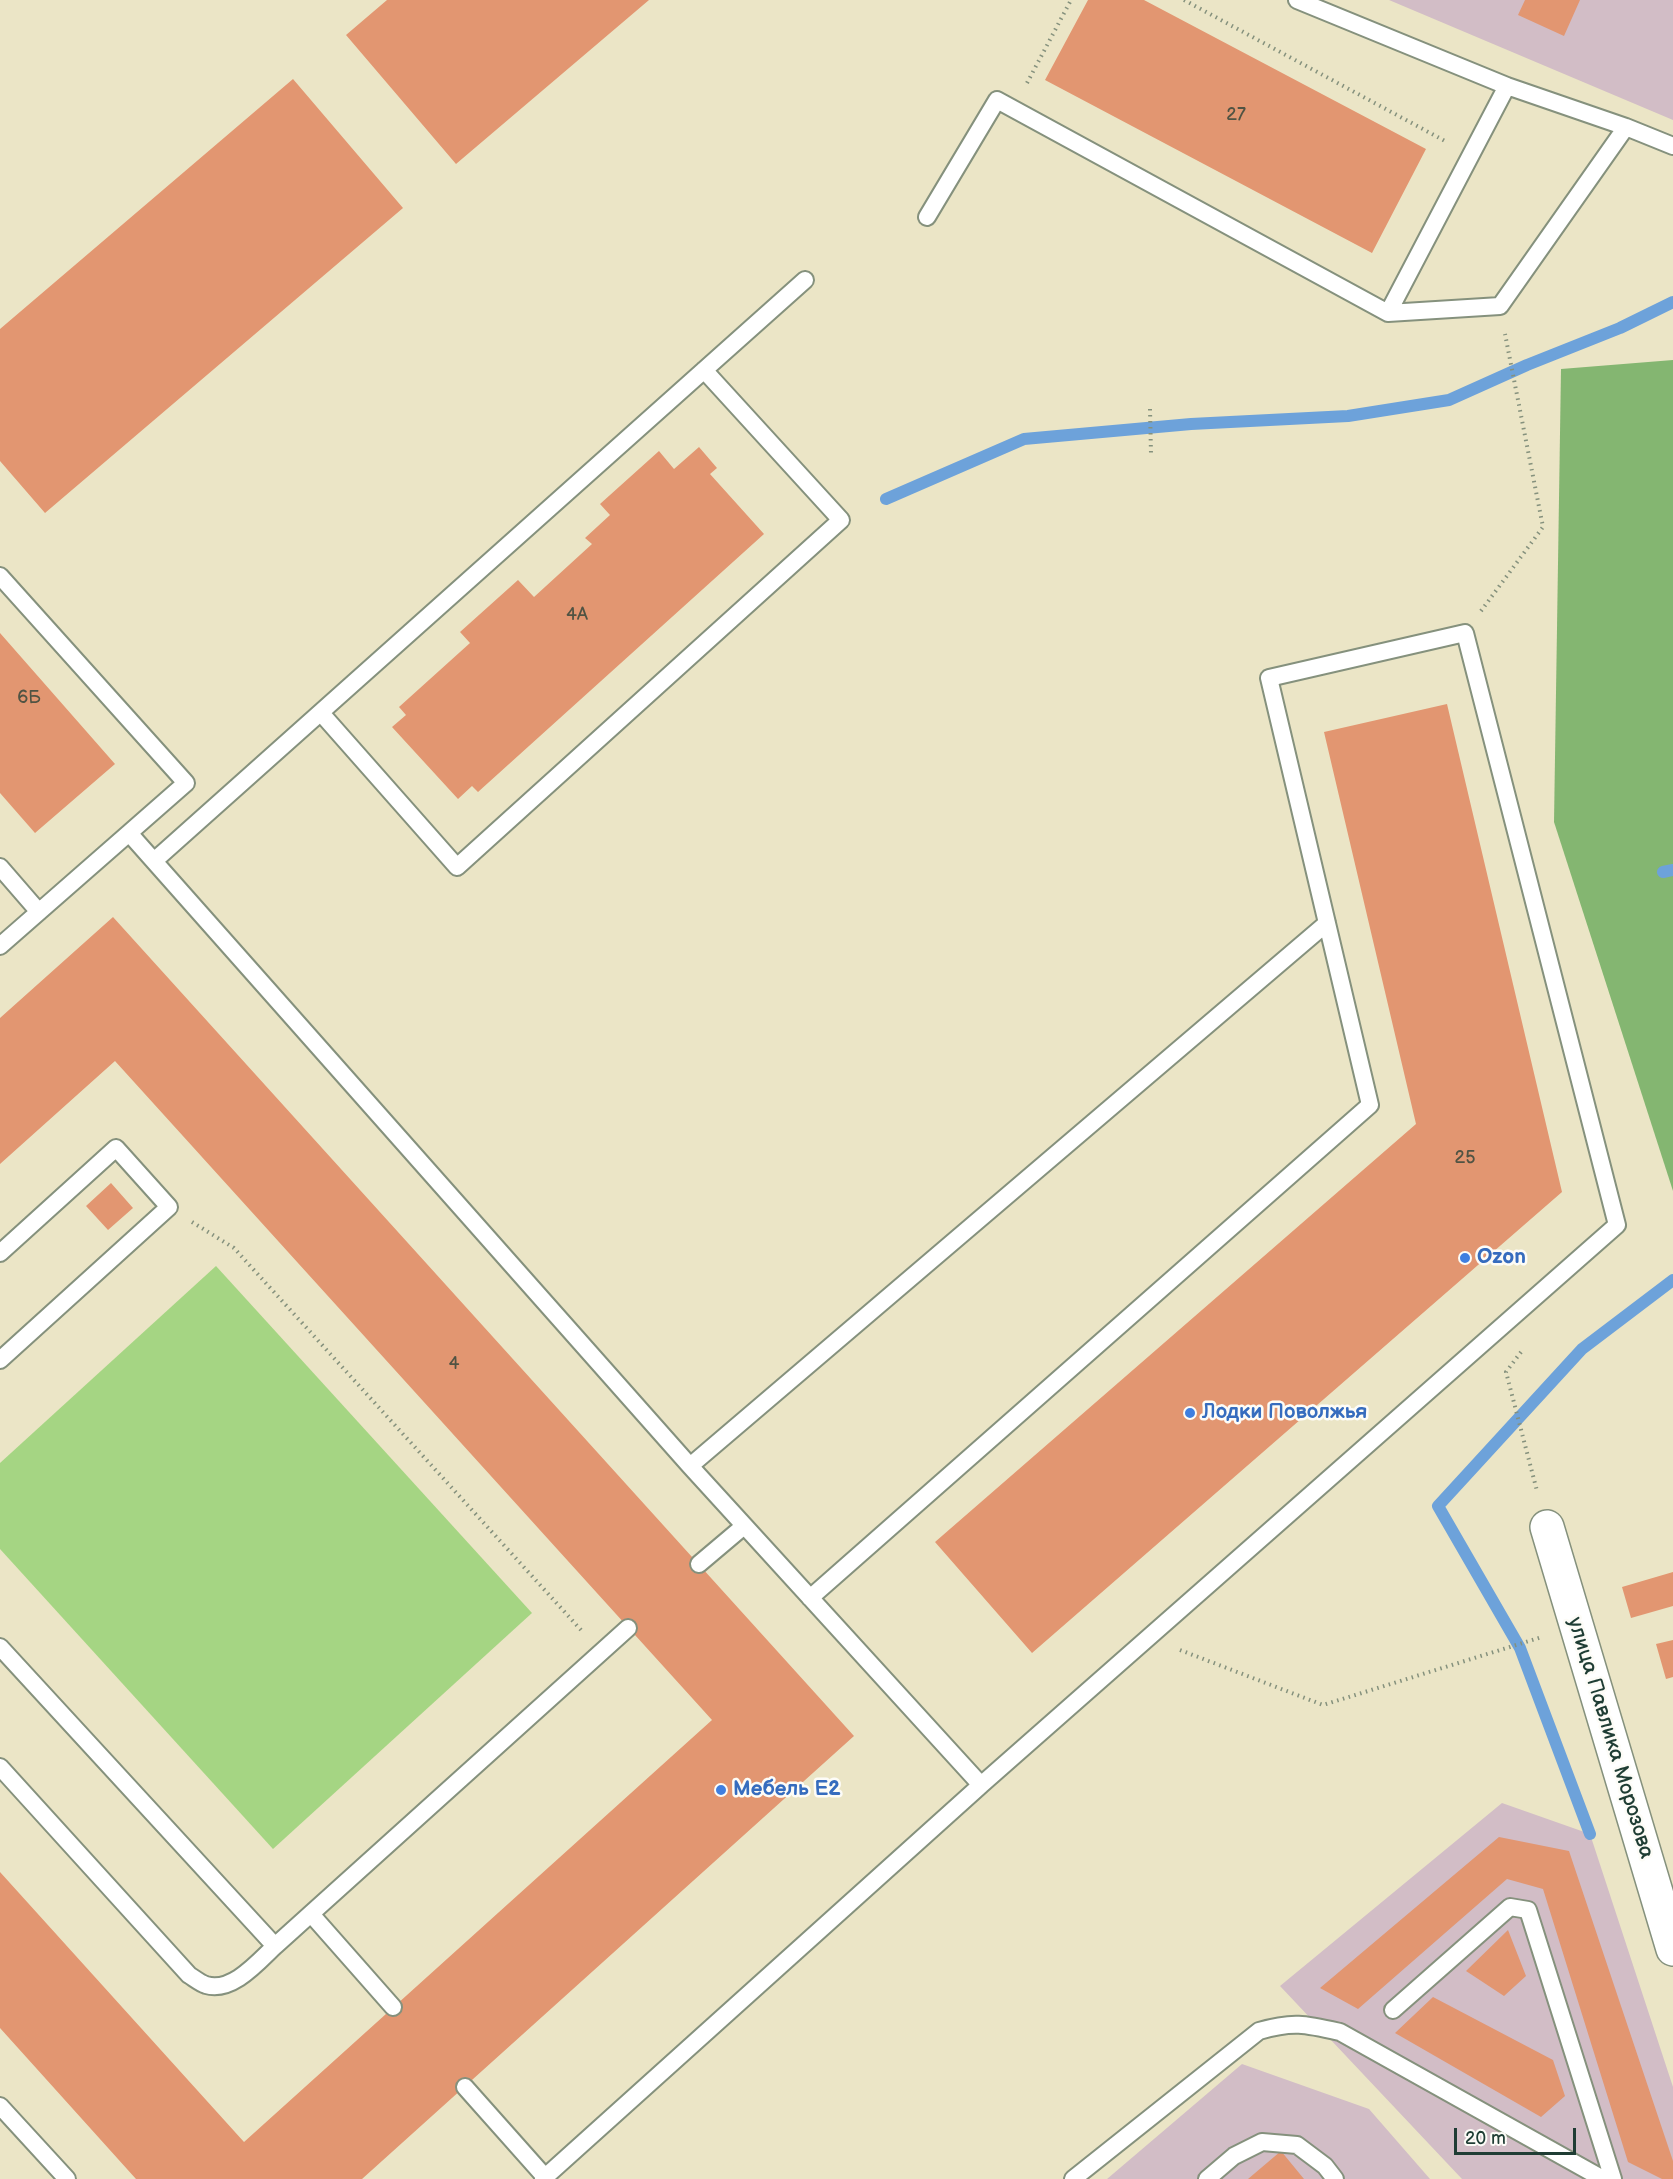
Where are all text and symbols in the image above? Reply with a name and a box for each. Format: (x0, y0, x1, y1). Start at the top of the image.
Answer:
house number: 27 (1226, 104, 1246, 126)
house number: 4А (566, 604, 588, 626)
house number: 6Б (17, 687, 41, 709)
house number: 25 (1455, 1147, 1475, 1169)
place label: Ozon (1477, 1245, 1526, 1271)
marker: Ozon (1458, 1251, 1472, 1265)
house number: 4 (449, 1353, 459, 1375)
place label: Лодки Поволжья (1202, 1400, 1367, 1426)
marker: Лодки Поволжья (1183, 1406, 1197, 1420)
street label: улица Павлика Морозова (1561, 1614, 1659, 1862)
place label: Мебель Е2 (733, 1777, 841, 1803)
marker: Мебель Е2 (714, 1783, 728, 1797)
scale bar (1457, 2116, 1578, 2154)
text: 20 m (1465, 2128, 1506, 2149)

